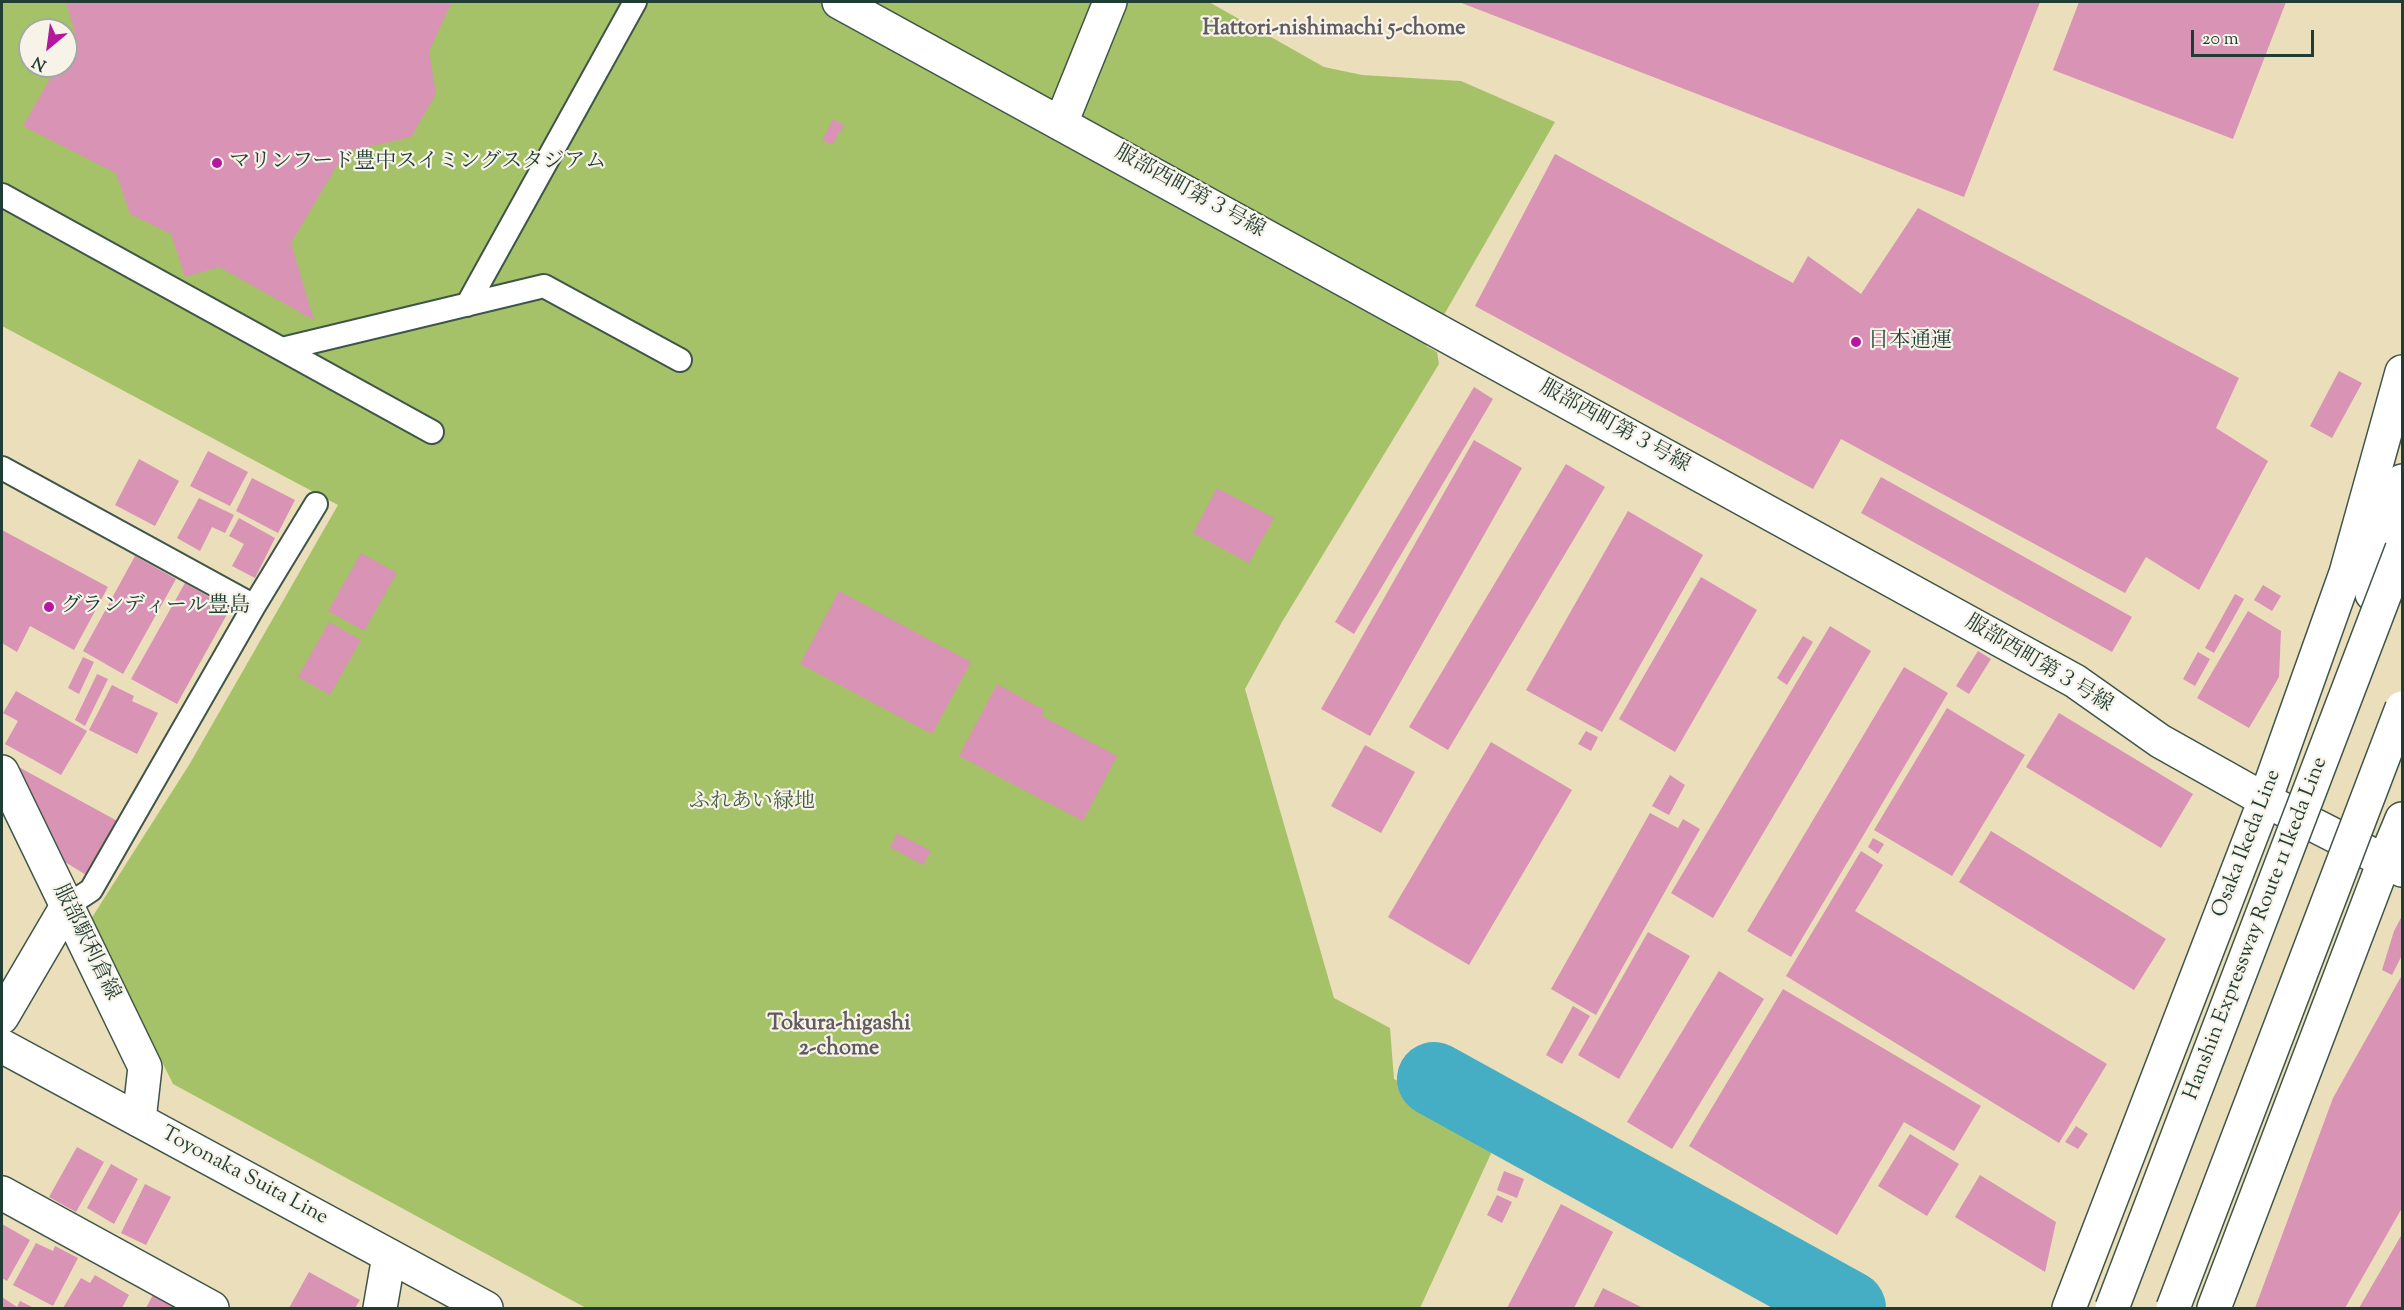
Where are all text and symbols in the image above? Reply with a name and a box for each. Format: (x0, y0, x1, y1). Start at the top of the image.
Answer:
district label: Hattori-nishimachi 5-chome (1203, 17, 1465, 43)
north arrow (18, 18, 78, 78)
scale bar (2194, 18, 2317, 56)
text: 20 m (2202, 27, 2239, 53)
text: N (29, 49, 51, 76)
street label: 服部西町第３号線 (1109, 141, 1269, 245)
place label: マリンフード豊中スイミングスタジアム (229, 150, 606, 176)
marker: マリンフード豊中スイミングスタジアム (210, 156, 224, 170)
place label: 日本通運 (1868, 329, 1952, 355)
marker: 日本通運 (1849, 335, 1863, 349)
street label: 服部西町第３号線 (1534, 376, 1694, 480)
place label: グランディール豊島 (61, 594, 250, 620)
marker: グランディール豊島 (42, 600, 56, 614)
street label: 服部西町第３号線 (1960, 611, 2116, 719)
street label: Hanshin Expressway Route 11 Ikeda Line (2180, 754, 2334, 1104)
street label: Osaka Ikeda Line (2208, 767, 2288, 921)
park label: ふれあい緑地 (689, 790, 815, 816)
street label: 服部駅利倉線 (46, 881, 124, 1005)
district label: Tokura-higashi 2-chome (768, 1012, 910, 1064)
street label: Toyonaka Suita Line (156, 1122, 332, 1232)

